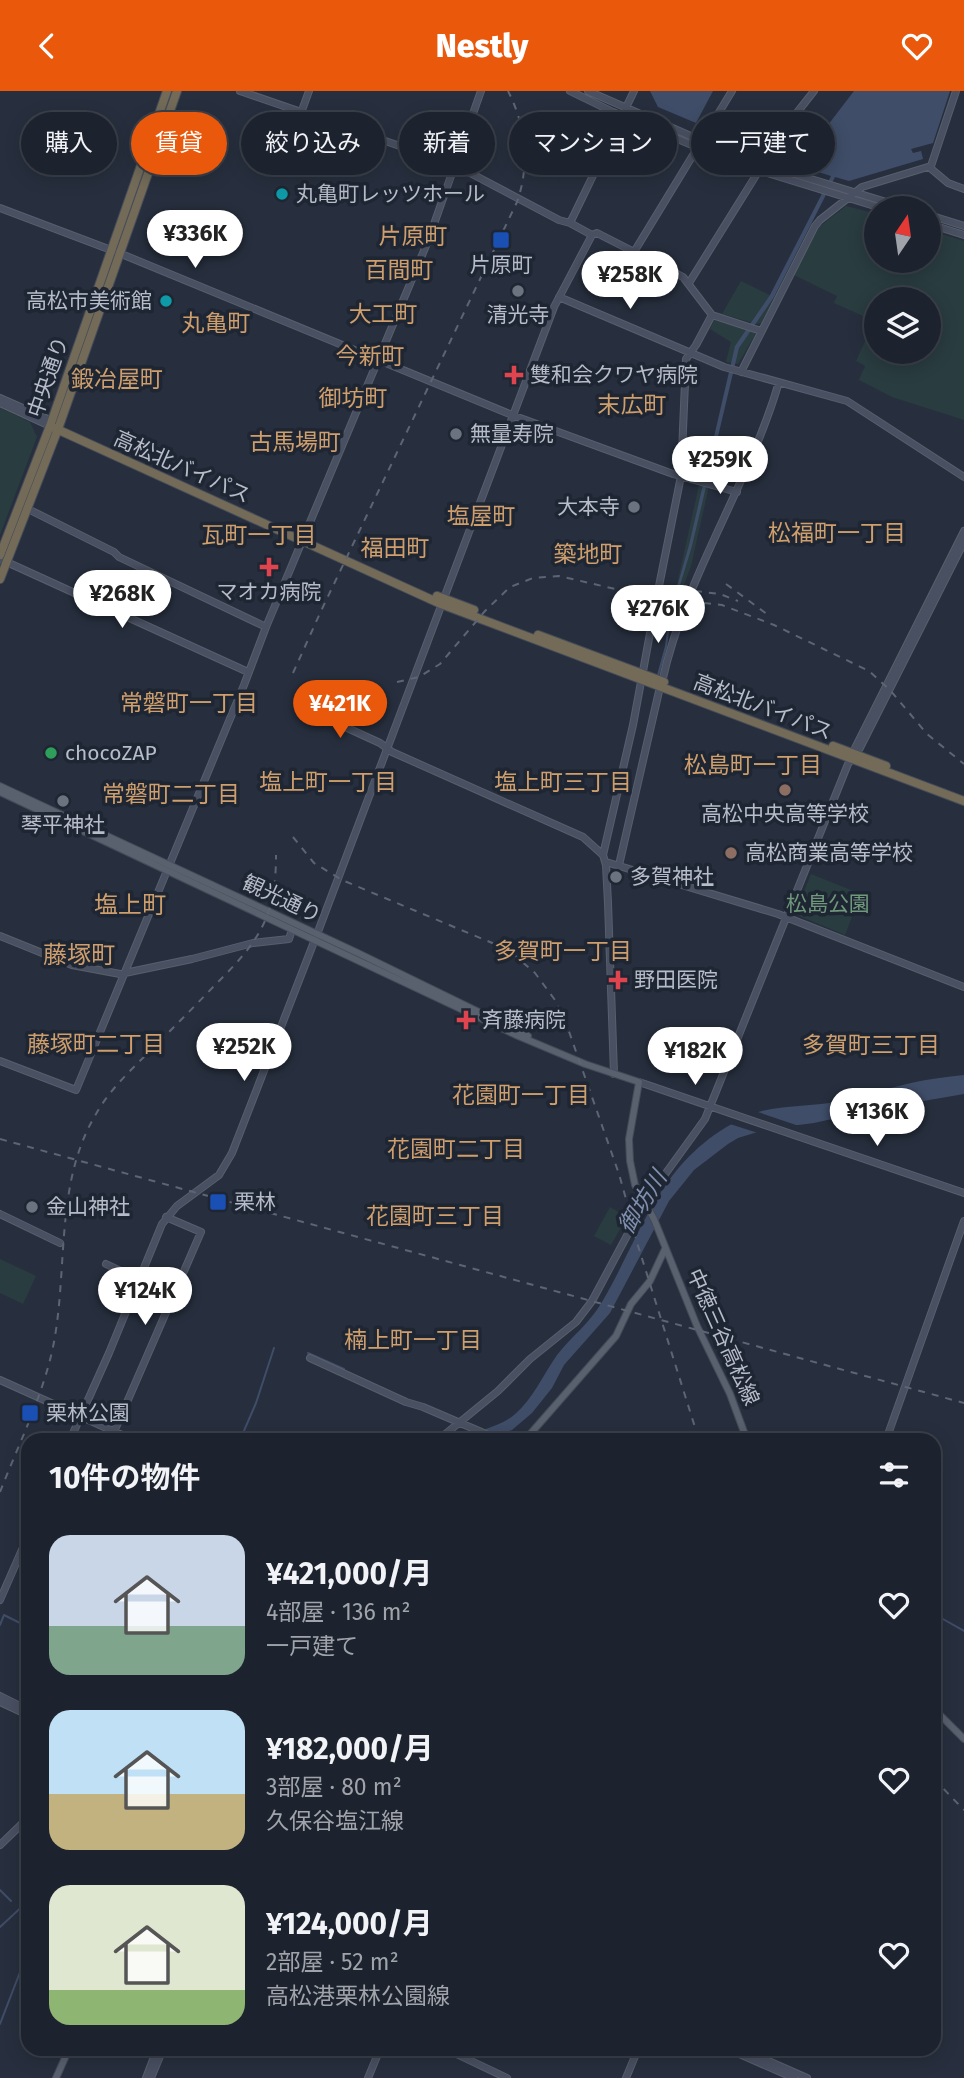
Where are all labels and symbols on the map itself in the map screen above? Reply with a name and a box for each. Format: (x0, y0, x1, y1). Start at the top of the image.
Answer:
place label: 丸亀町レッツホール (296, 181, 485, 207)
marker: 丸亀町レッツホール (274, 186, 290, 202)
north arrow (864, 196, 942, 273)
pin: ¥336K (146, 211, 244, 270)
district label: 片原町 (379, 222, 448, 250)
marker: 片原町 (491, 230, 511, 250)
pin: ¥258K (581, 251, 679, 311)
place label: 片原町 (470, 252, 533, 278)
district label: 百間町 (365, 256, 434, 284)
marker: 清光寺 (510, 283, 526, 299)
place label: 高松市美術館 (26, 288, 152, 314)
marker: 高松市美術館 (158, 293, 174, 309)
district label: 大工町 (349, 300, 418, 328)
place label: 清光寺 (487, 302, 550, 328)
district label: 丸亀町 (182, 309, 251, 337)
street label: 中央通り (22, 333, 74, 421)
district label: 今新町 (336, 342, 405, 370)
place label: 雙和会クワヤ病院 (530, 362, 698, 388)
district label: 鍛冶屋町 (71, 365, 163, 393)
marker: 雙和会クワヤ病院 (504, 365, 524, 385)
district label: 御坊町 (319, 384, 388, 412)
district label: 末広町 (598, 391, 667, 419)
place label: 無量寿院 (470, 421, 554, 447)
street label: 高松北バイパス (110, 425, 254, 509)
marker: 無量寿院 (448, 426, 464, 442)
district label: 古馬場町 (249, 428, 341, 456)
pin: ¥259K (671, 437, 769, 496)
place label: 大本寺 (557, 494, 620, 520)
marker: 大本寺 (626, 499, 642, 515)
district label: 塩屋町 (447, 502, 516, 530)
district label: 松福町一丁目 (768, 519, 906, 547)
district label: 瓦町一丁目 (202, 521, 317, 549)
district label: 福田町 (361, 534, 430, 562)
district label: 築地町 (554, 540, 623, 568)
marker: マオカ病院 (259, 557, 279, 577)
pin: ¥268K (73, 571, 171, 630)
place label: マオカ病院 (217, 579, 322, 605)
pin: ¥276K (609, 585, 707, 645)
street label: 高松北バイパス (690, 669, 836, 745)
pin: ¥421K (291, 681, 389, 740)
district label: 常磐町一丁目 (120, 689, 258, 717)
place label: chocoZAP (65, 740, 157, 766)
marker: chocoZAP (43, 745, 59, 761)
district label: 松島町一丁目 (684, 751, 822, 779)
district label: 塩上町一丁目 (259, 768, 397, 796)
district label: 塩上町三丁目 (494, 768, 632, 796)
district label: 常磐町二丁目 (102, 780, 240, 808)
marker: 高松中央高等学校 (777, 782, 793, 798)
marker: 琴平神社 (55, 793, 71, 809)
place label: 高松中央高等学校 (701, 801, 869, 827)
place label: 琴平神社 (21, 812, 105, 838)
place label: 高松商業高等学校 (745, 840, 913, 866)
marker: 高松商業高等学校 (723, 845, 739, 861)
place label: 多賀神社 (630, 864, 714, 890)
street label: 観光通り (238, 869, 326, 929)
marker: 多賀神社 (608, 869, 624, 885)
district label: 塩上町 (94, 891, 166, 919)
park label: 松島公園 (786, 891, 870, 917)
district label: 多賀町一丁目 (494, 937, 632, 965)
district label: 藤塚町 (43, 941, 115, 969)
place label: 野田医院 (634, 967, 718, 993)
marker: 野田医院 (608, 970, 628, 990)
place label: 斉藤病院 (482, 1007, 566, 1033)
marker: 斉藤病院 (456, 1010, 476, 1030)
pin: ¥252K (195, 1023, 293, 1083)
pin: ¥182K (646, 1027, 744, 1087)
district label: 藤塚町二丁目 (27, 1030, 165, 1058)
district label: 多賀町三丁目 (802, 1031, 940, 1059)
district label: 花園町一丁目 (452, 1081, 590, 1109)
pin: ¥136K (828, 1089, 926, 1148)
district label: 花園町二丁目 (387, 1135, 525, 1163)
water label: 御坊川 (612, 1163, 674, 1239)
place label: 栗林 (234, 1189, 276, 1215)
marker: 栗林 (208, 1192, 228, 1212)
place label: 金山神社 (46, 1194, 130, 1220)
marker: 金山神社 (24, 1199, 40, 1215)
district label: 花園町三丁目 (366, 1202, 504, 1230)
street label: 中徳三谷高松線 (681, 1265, 765, 1409)
pin: ¥124K (96, 1267, 194, 1327)
district label: 楠上町一丁目 (344, 1326, 482, 1354)
place label: 栗林公園 (46, 1400, 130, 1426)
marker: 栗林公園 (20, 1403, 40, 1423)

